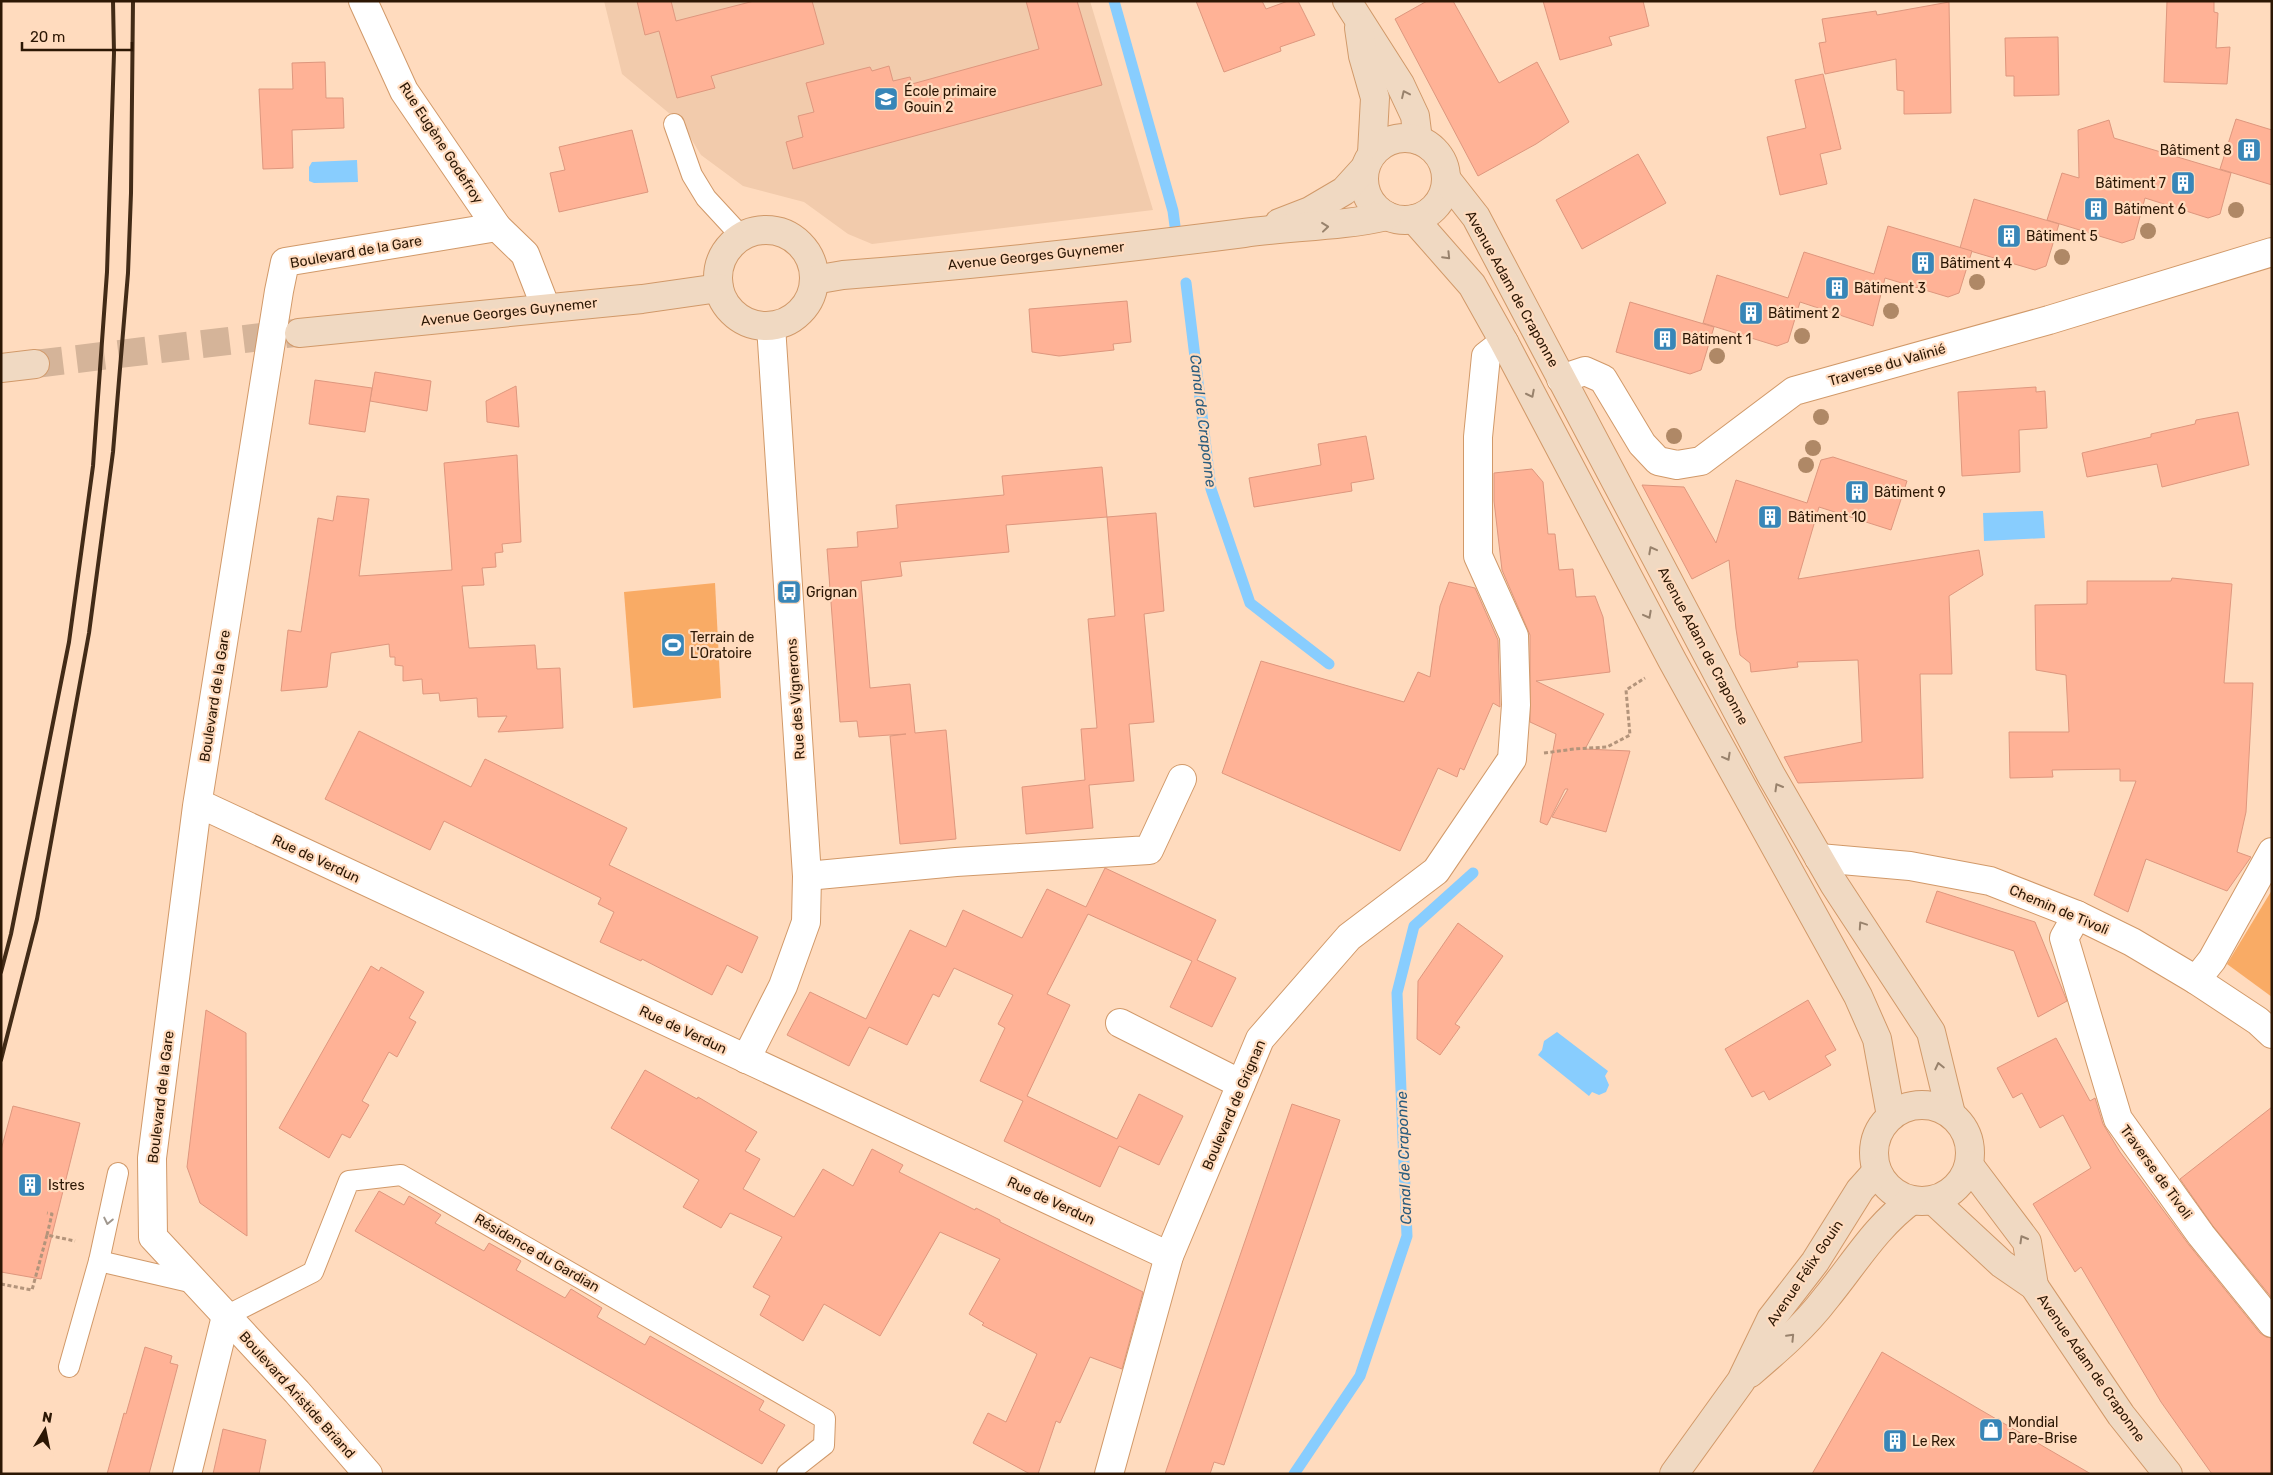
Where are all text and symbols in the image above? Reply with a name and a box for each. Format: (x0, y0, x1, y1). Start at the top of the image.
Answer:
scale bar (22, 20, 132, 52)
text: 20 m (30, 28, 65, 46)
street label: Rue Eugène Godefroy (395, 79, 487, 207)
place label: École primaire Gouin 2 (904, 82, 997, 116)
school or university icon: École primaire Gouin 2 (873, 86, 899, 112)
one-way arrow (1401, 90, 1411, 99)
building icon: Bâtiment 8 (2236, 137, 2262, 163)
place label: Bâtiment 8 (2160, 142, 2232, 159)
building icon: Bâtiment 7 (2170, 170, 2196, 196)
place label: Bâtiment 7 (2095, 175, 2166, 192)
building icon: Bâtiment 6 (2083, 196, 2109, 222)
place label: Bâtiment 6 (2114, 201, 2186, 218)
street label: Avenue Adam de Craponne (1462, 208, 1562, 370)
one-way arrow (1321, 222, 1329, 233)
building icon: Bâtiment 5 (1996, 223, 2022, 249)
place label: Bâtiment 5 (2026, 228, 2098, 245)
street label: Boulevard de la Gare (289, 232, 423, 272)
street label: Avenue Georges Guynemer (947, 238, 1126, 274)
one-way arrow (1441, 250, 1450, 259)
building icon: Bâtiment 4 (1910, 250, 1936, 276)
place label: Bâtiment 4 (1940, 255, 2012, 272)
building icon: Bâtiment 3 (1824, 275, 1850, 301)
place label: Bâtiment 3 (1854, 280, 1926, 297)
street label: Avenue Georges Guynemer (420, 294, 599, 330)
building icon: Bâtiment 2 (1738, 300, 1764, 326)
place label: Bâtiment 2 (1768, 305, 1840, 322)
building icon: Bâtiment 1 (1652, 326, 1678, 352)
place label: Bâtiment 1 (1682, 331, 1751, 348)
street label: Traverse du Valinié (1826, 340, 1948, 390)
water label: Canal de Craponne (1186, 354, 1220, 489)
one-way arrow (1525, 389, 1535, 398)
building icon: Bâtiment 9 (1844, 479, 1870, 505)
place label: Bâtiment 9 (1874, 484, 1946, 501)
building icon: Bâtiment 10 (1757, 504, 1783, 530)
place label: Bâtiment 10 (1788, 509, 1866, 526)
one-way arrow (1648, 547, 1658, 556)
street label: Avenue Adam de Craponne (1654, 564, 1752, 728)
bus stop icon: Grignan (776, 579, 802, 605)
place label: Grignan (806, 584, 857, 601)
one-way arrow (1642, 610, 1652, 619)
street label: Boulevard de la Gare (196, 629, 234, 763)
place label: Terrain de L'Oratoire (690, 629, 754, 662)
sports icon: Terrain de L'Oratoire (660, 632, 686, 658)
street label: Rue des Vignerons (783, 638, 809, 760)
one-way arrow (1721, 751, 1731, 760)
one-way arrow (1774, 783, 1784, 792)
street label: Rue de Verdun (269, 831, 363, 887)
street label: Chemin de Tivoli (2007, 881, 2111, 939)
one-way arrow (1859, 922, 1868, 931)
street label: Rue de Verdun (636, 1002, 730, 1058)
street label: Boulevard de la Gare (144, 1030, 178, 1164)
street label: Boulevard de Grignan (1199, 1037, 1269, 1173)
one-way arrow (1934, 1062, 1945, 1071)
water label: Canal de Craponne (1393, 1090, 1415, 1225)
street label: Traverse de Tivoli (2116, 1122, 2196, 1222)
building icon: Istres (17, 1172, 43, 1198)
street label: Rue de Verdun (1004, 1173, 1098, 1229)
place label: Istres (48, 1177, 85, 1194)
street label: Résidence du Gardian (471, 1210, 603, 1296)
one-way arrow (103, 1216, 114, 1225)
street label: Avenue Félix Gouin (1763, 1217, 1847, 1329)
one-way arrow (2019, 1235, 2029, 1244)
street label: Avenue Adam de Craponne (2033, 1291, 2149, 1445)
street label: Boulevard Aristide Briand (236, 1328, 358, 1462)
one-way arrow (1785, 1334, 1794, 1343)
north arrow (20, 1405, 70, 1455)
text: N (41, 1408, 54, 1427)
place label: Mondial Pare-Brise (2008, 1414, 2077, 1447)
shop icon: Mondial Pare-Brise (1978, 1417, 2004, 1443)
building icon: Le Rex (1882, 1428, 1908, 1454)
place label: Le Rex (1912, 1433, 1956, 1450)

